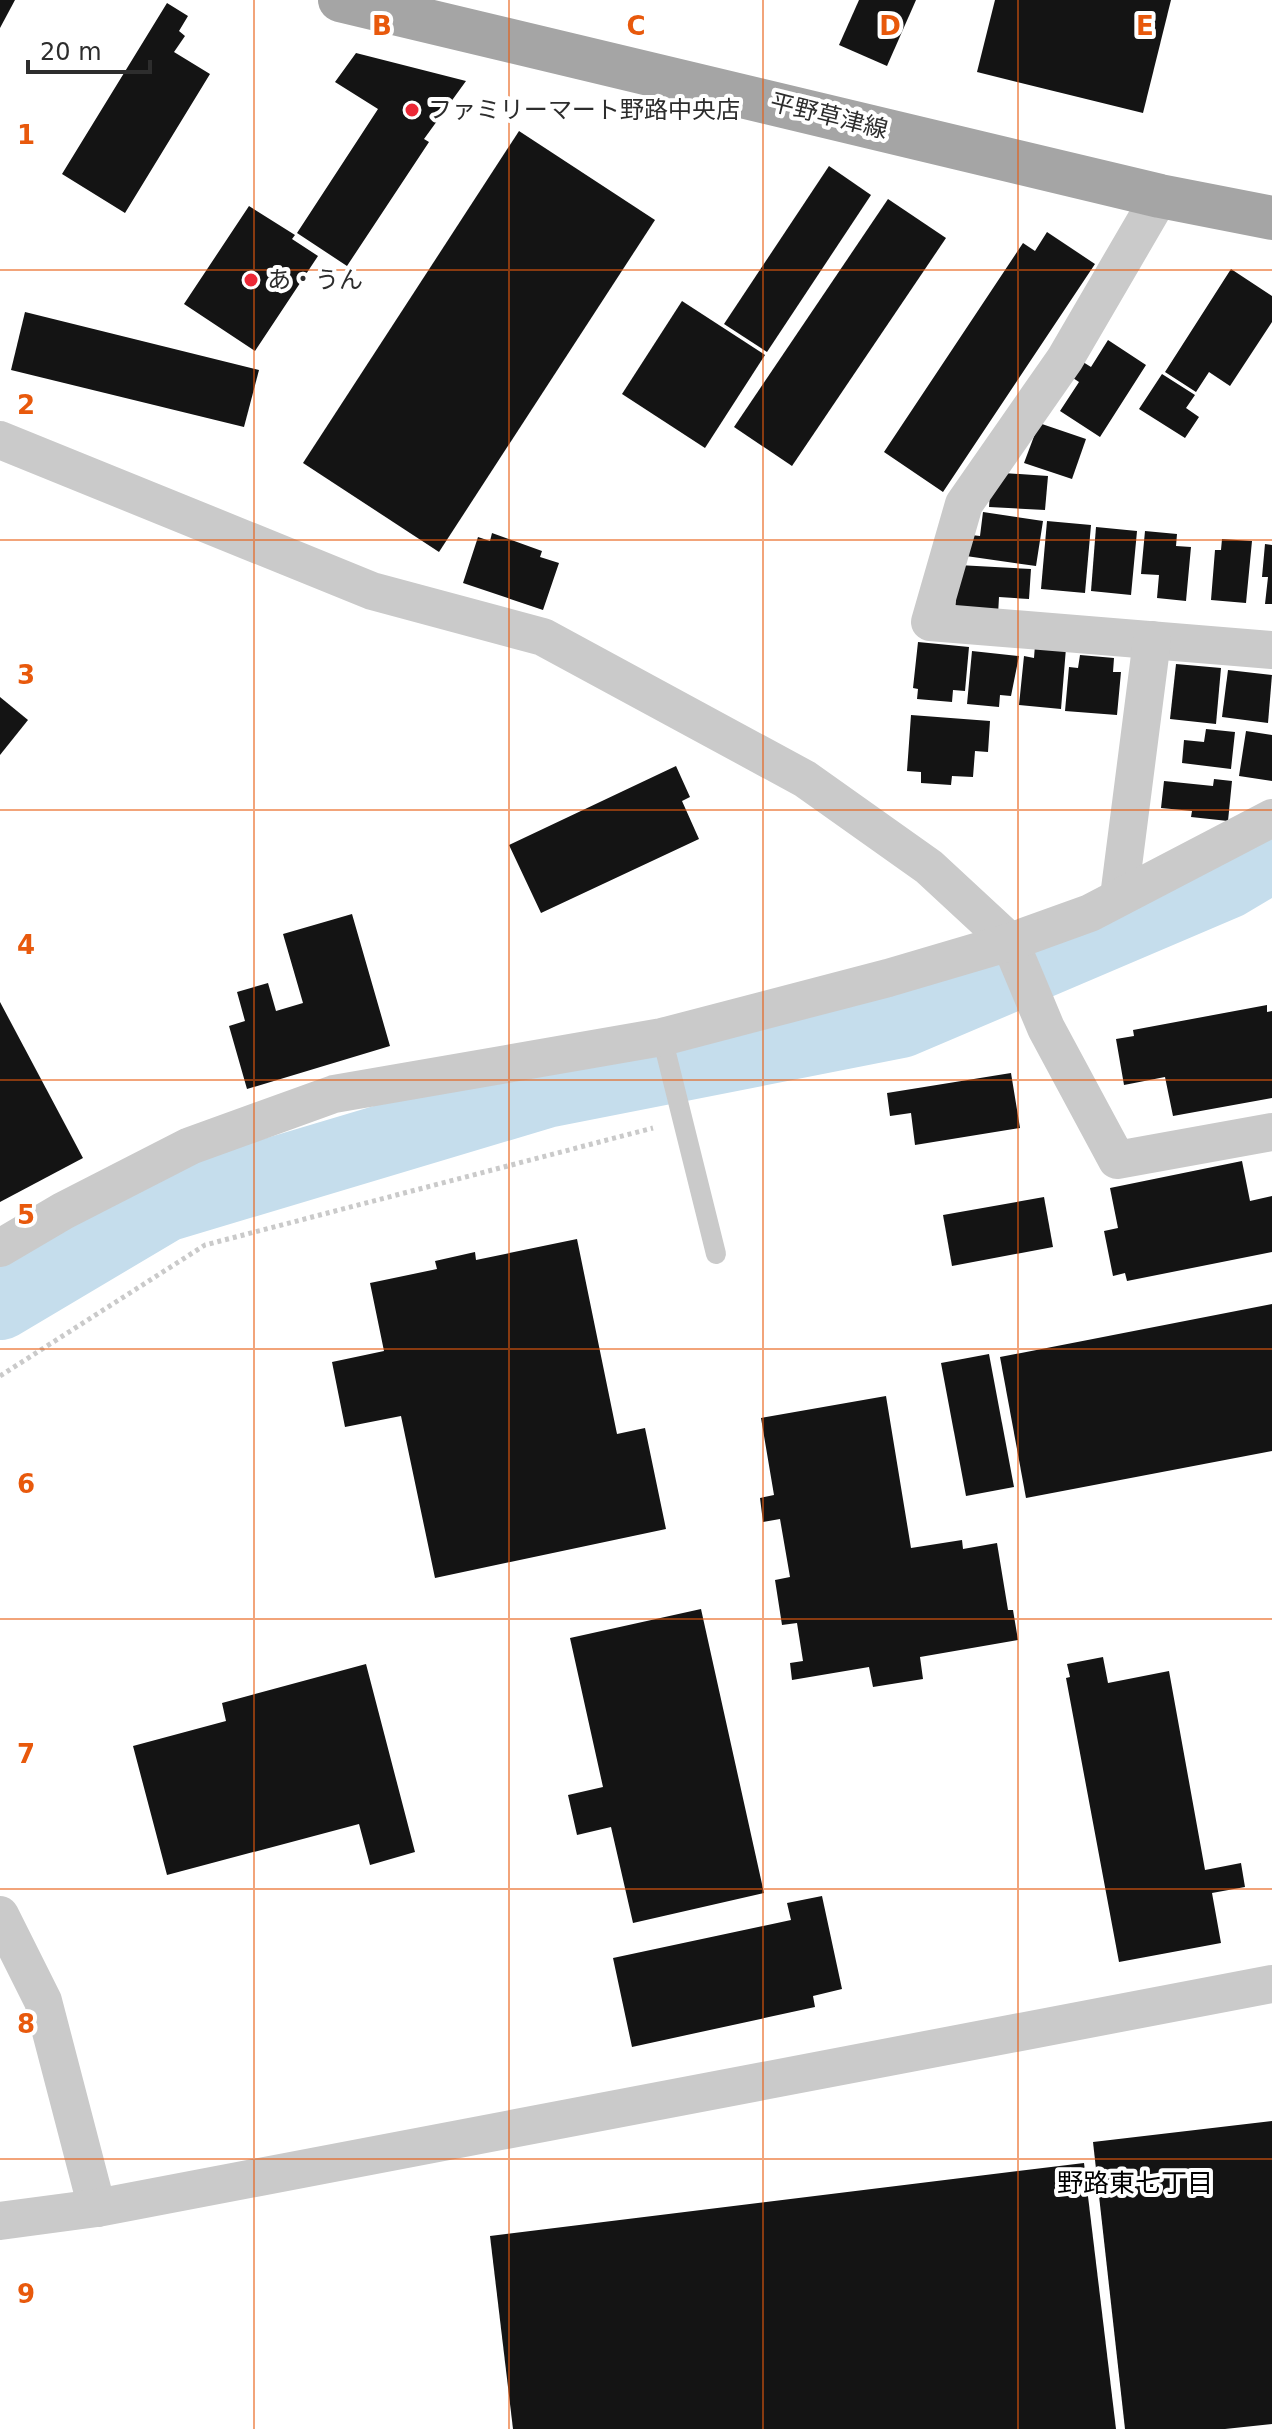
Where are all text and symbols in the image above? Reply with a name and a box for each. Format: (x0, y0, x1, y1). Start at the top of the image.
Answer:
text: B (372, 11, 392, 41)
text: C (626, 11, 646, 41)
text: D (879, 11, 901, 41)
text: E (1136, 11, 1154, 41)
scale bar (28, 24, 150, 74)
text: 20 m (40, 38, 102, 66)
street label: 平野草津線 (767, 88, 891, 144)
place label: ファミリーマート野路中央店 (428, 96, 740, 124)
marker: ファミリーマート野路中央店 (403, 101, 421, 119)
text: 1 (17, 120, 35, 150)
place label: あ・うん (267, 266, 363, 294)
marker: あ・うん (242, 271, 260, 289)
text: 2 (17, 390, 35, 420)
text: 3 (17, 660, 35, 690)
text: 4 (17, 930, 35, 960)
text: 5 (17, 1200, 35, 1230)
text: 6 (17, 1469, 35, 1499)
text: 7 (17, 1739, 35, 1769)
text: 8 (17, 2009, 35, 2039)
district label: 野路東七丁目 (1057, 2168, 1213, 2198)
text: 9 (17, 2279, 35, 2309)

